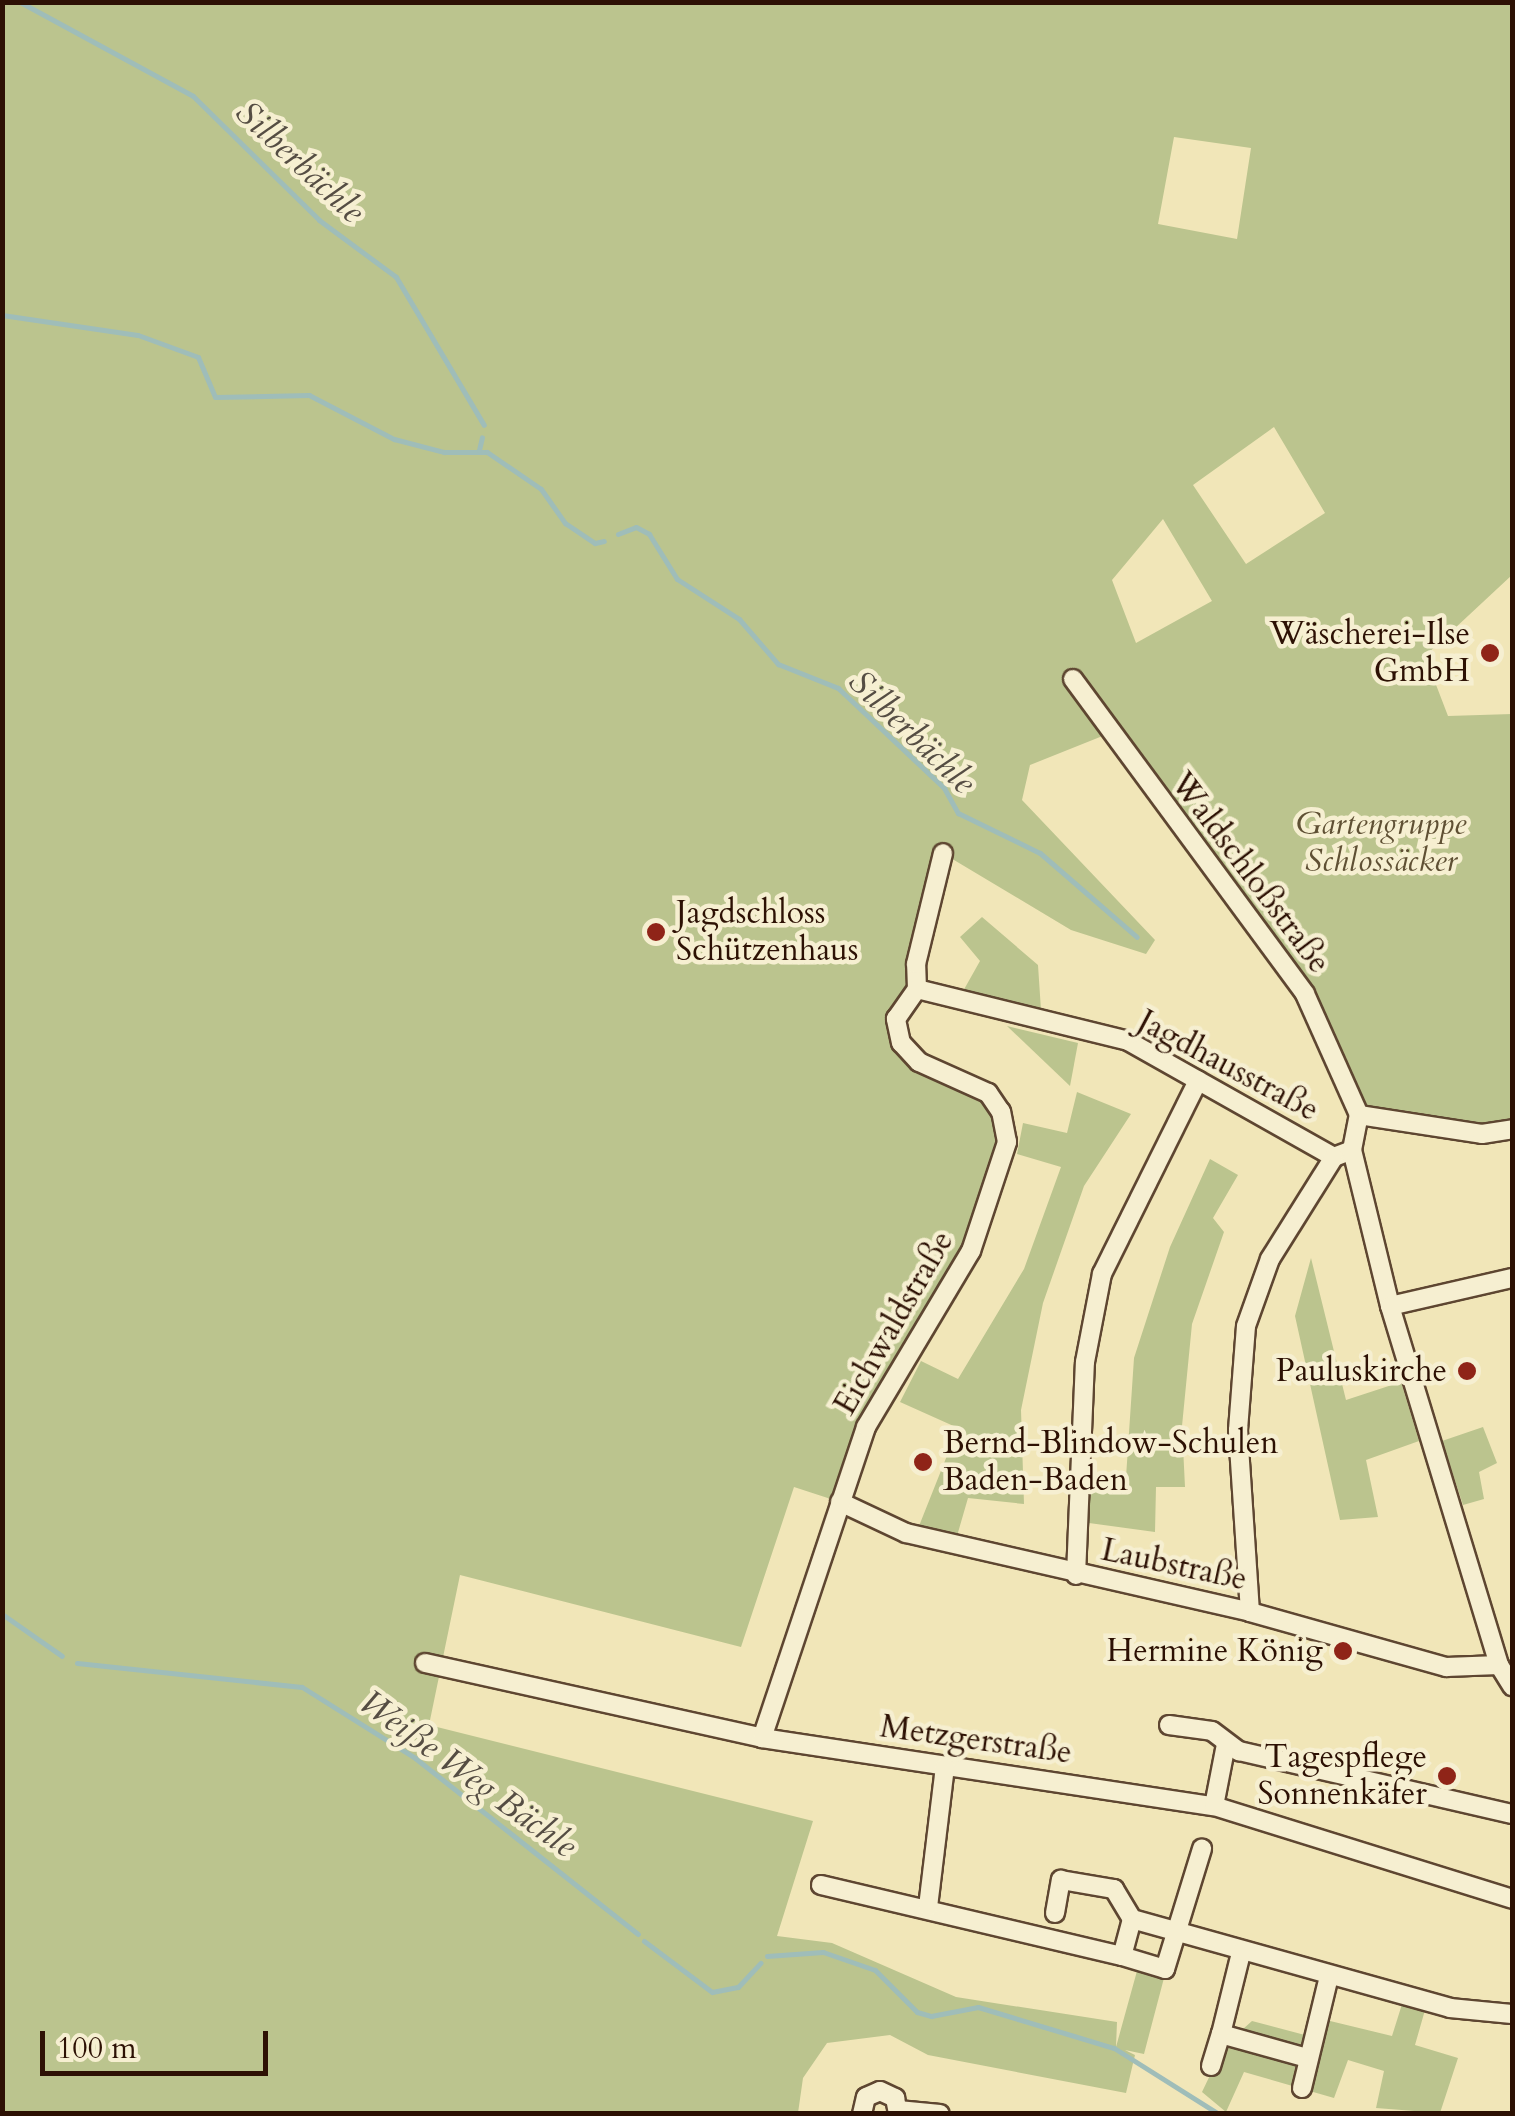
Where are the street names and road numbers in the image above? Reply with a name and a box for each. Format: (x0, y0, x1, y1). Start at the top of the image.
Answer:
street label: Waldschloßstraße (1162, 765, 1338, 981)
street label: Jagdhausstraße (1131, 1002, 1325, 1130)
street label: Eichwaldstraße (826, 1224, 962, 1422)
street label: Laubstraße (1098, 1531, 1250, 1599)
street label: Metzgerstraße (878, 1708, 1074, 1772)

